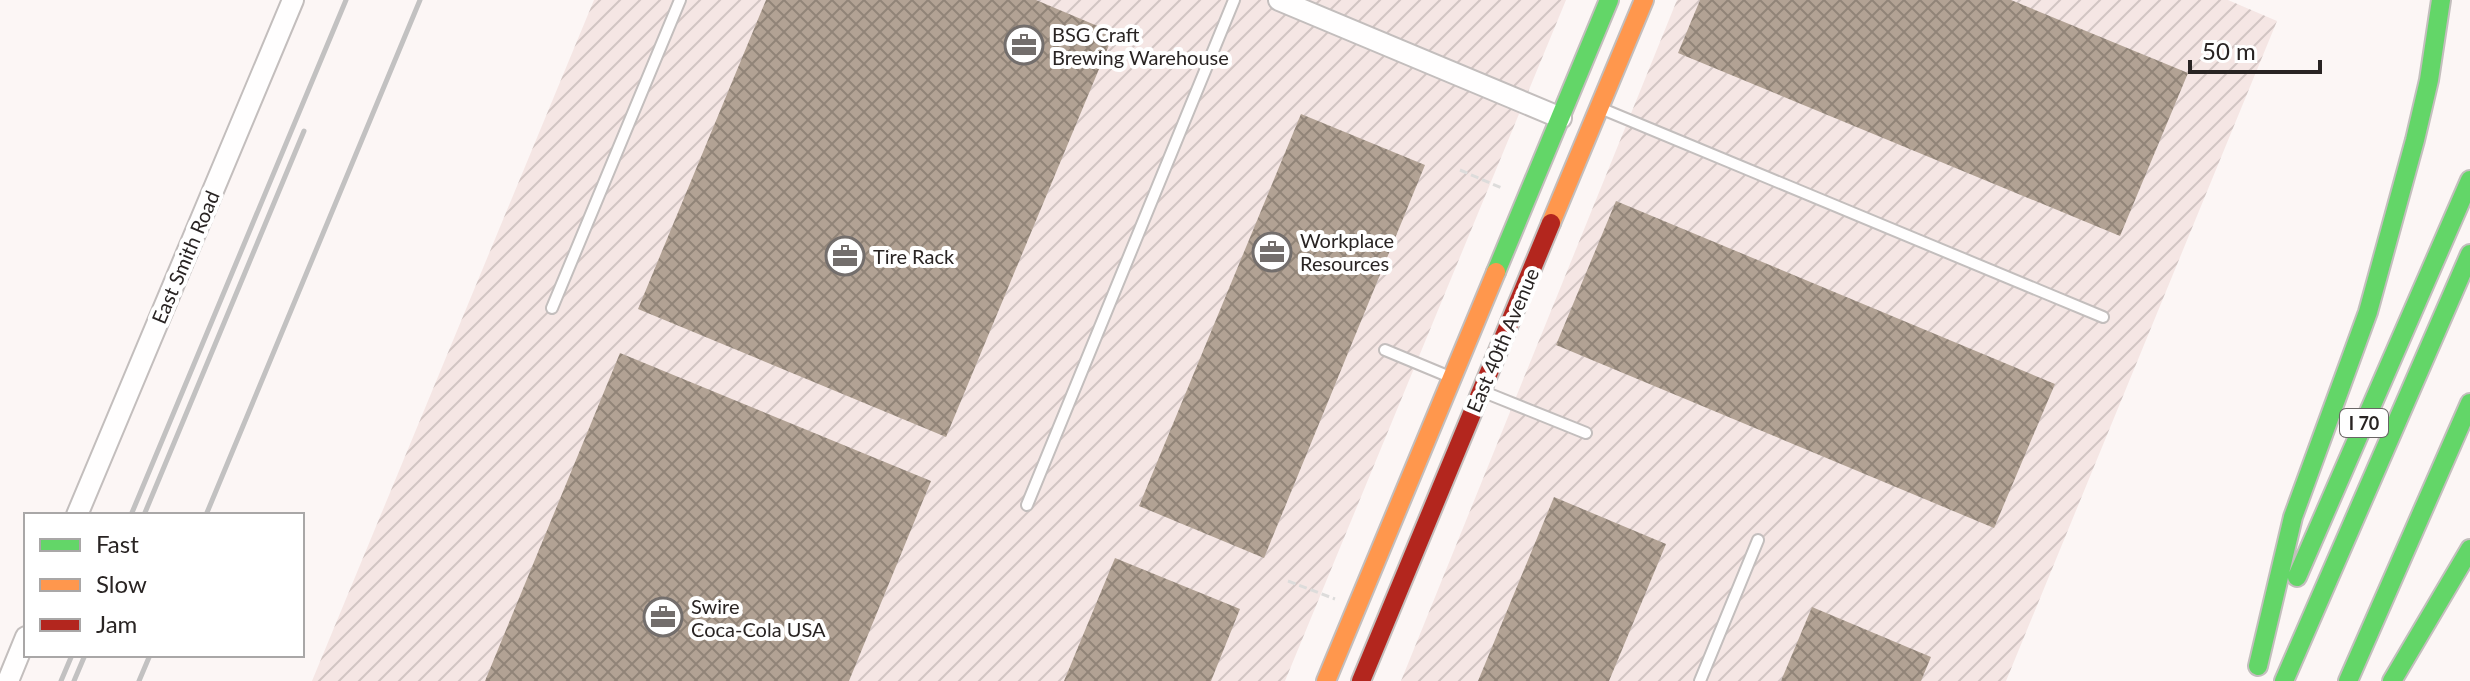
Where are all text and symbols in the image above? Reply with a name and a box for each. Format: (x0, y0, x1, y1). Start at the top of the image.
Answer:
place label: BSG Craft Brewing Warehouse (1052, 22, 1229, 69)
office icon: BSG Craft Brewing Warehouse (1003, 24, 1045, 66)
scale bar (2190, 24, 2320, 74)
text: 50 m (2202, 36, 2256, 65)
street label: East Smith Road (146, 187, 224, 327)
place label: Workplace Resources (1300, 228, 1394, 275)
office icon: Workplace Resources (1251, 231, 1293, 273)
office icon: Tire Rack (824, 235, 866, 277)
place label: Tire Rack (873, 244, 955, 268)
street label: East 40th Avenue (1461, 264, 1543, 416)
road number: I 70 (2340, 409, 2388, 437)
legend (24, 513, 304, 657)
text: Fast (96, 529, 139, 558)
text: Slow (96, 569, 147, 598)
place label: Swire Coca-Cola USA (691, 594, 826, 641)
office icon: Swire Coca-Cola USA (642, 596, 684, 638)
text: Jam (96, 609, 137, 638)

